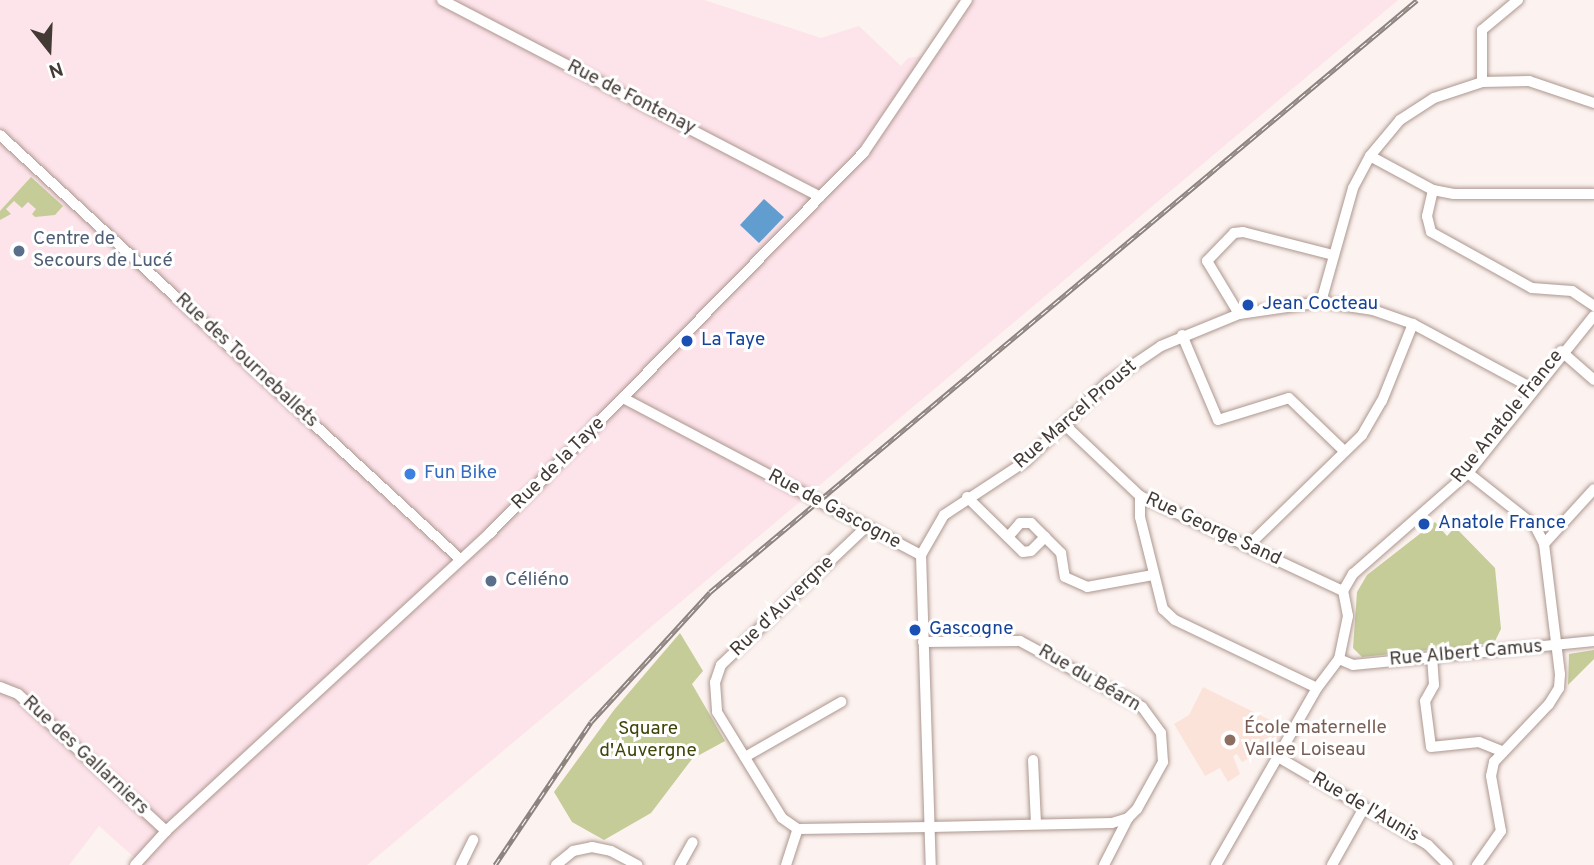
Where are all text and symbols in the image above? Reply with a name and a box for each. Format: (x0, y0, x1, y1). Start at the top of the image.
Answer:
north arrow (14, 14, 84, 84)
text: N (45, 55, 66, 82)
street label: Rue de Fontenay (563, 56, 699, 140)
place label: Centre de Secours de Lucé (33, 229, 173, 273)
marker: Centre de Secours de Lucé (11, 243, 27, 259)
street label: Rue des Tourneballets (170, 289, 322, 433)
place label: Jean Cocteau (1262, 294, 1378, 316)
marker: Jean Cocteau (1240, 297, 1256, 313)
place label: La Taye (701, 330, 766, 352)
marker: La Taye (679, 333, 695, 349)
street label: Rue Anatole France (1447, 345, 1569, 489)
street label: Rue Marcel Proust (1010, 356, 1142, 474)
street label: Rue de la Taye (508, 413, 610, 515)
place label: Fun Bike (424, 463, 497, 485)
street label: Rue de Gascogne (764, 465, 904, 555)
marker: Fun Bike (402, 466, 418, 482)
street label: Rue George Sand (1141, 489, 1285, 571)
place label: Anatole France (1438, 513, 1566, 535)
marker: Anatole France (1416, 516, 1432, 532)
street label: Rue d'Auvergne (726, 552, 840, 662)
place label: Céliéno (505, 570, 569, 592)
marker: Céliéno (483, 573, 499, 589)
place label: Gascogne (929, 619, 1013, 641)
marker: Gascogne (907, 622, 923, 638)
street label: Rue Albert Camus (1388, 636, 1544, 672)
street label: Rue du Béarn (1034, 640, 1144, 718)
street label: Rue des Gallarniers (17, 692, 153, 820)
place label: École maternelle Vallee Loiseau (1244, 718, 1387, 762)
park label: Square d'Auvergne (599, 719, 697, 763)
marker: École maternelle Vallee Loiseau (1222, 732, 1238, 748)
street label: Rue de l'Aunis (1307, 768, 1423, 848)

